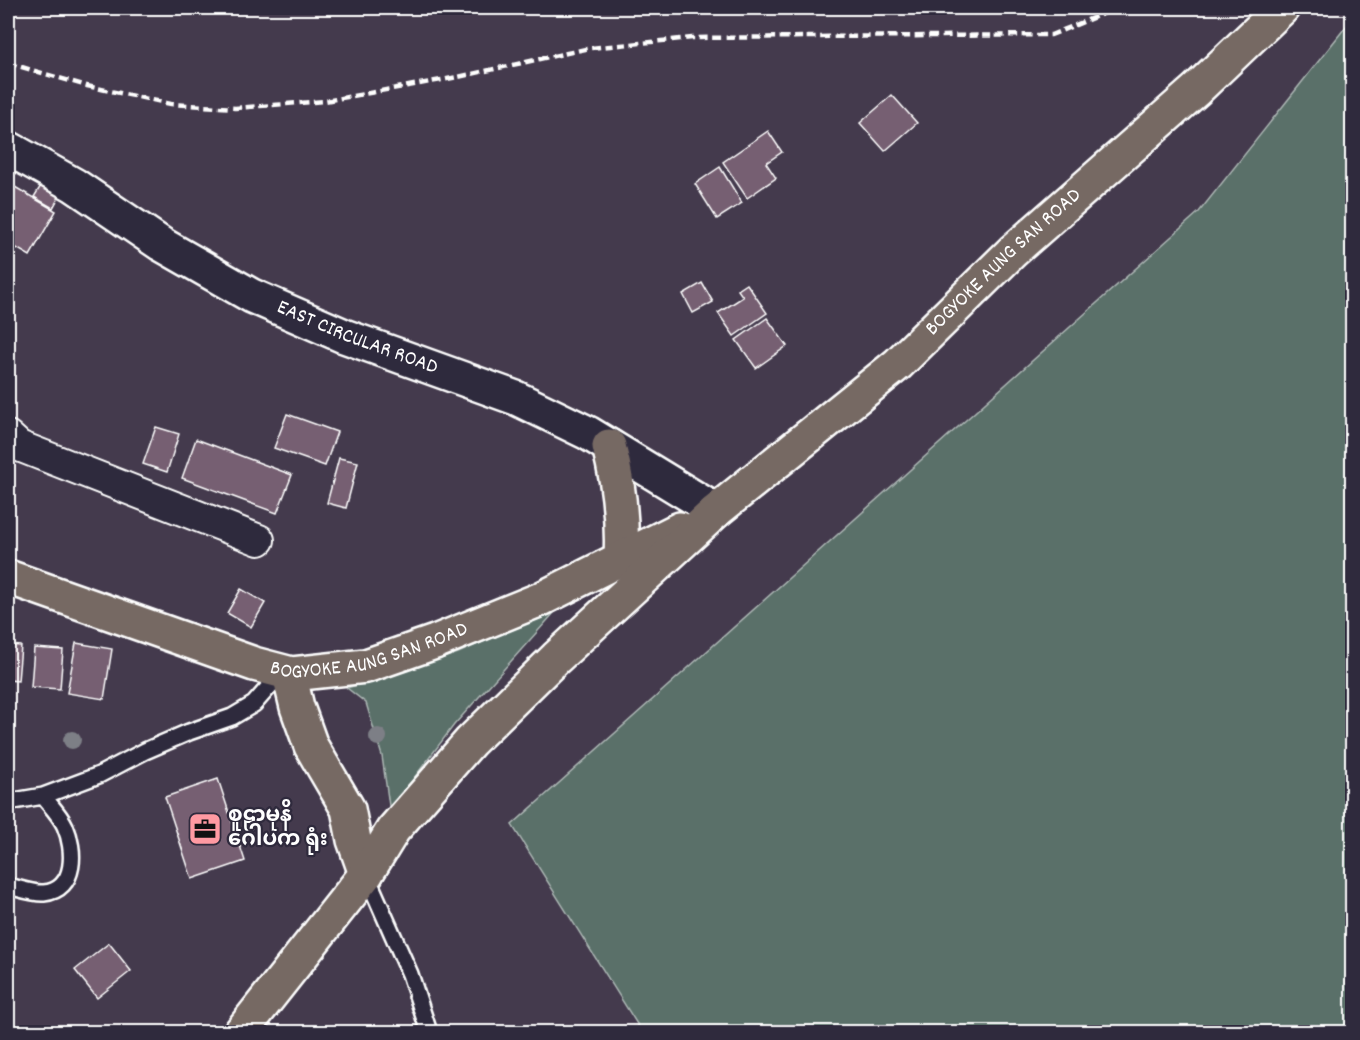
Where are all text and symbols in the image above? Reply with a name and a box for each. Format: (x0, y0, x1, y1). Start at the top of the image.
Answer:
street label: BOGYOKE AUNG SAN ROAD (919, 182, 1089, 344)
street label: EAST CIRCULAR ROAD (272, 293, 442, 384)
street label: BOGYOKE AUNG SAN ROAD (267, 615, 473, 689)
place label: စူဠာမုနိ ဂေါပက ရုံး (228, 798, 328, 856)
office icon: စူဠာမုနိ ဂေါပက ရုံး (187, 811, 223, 847)

